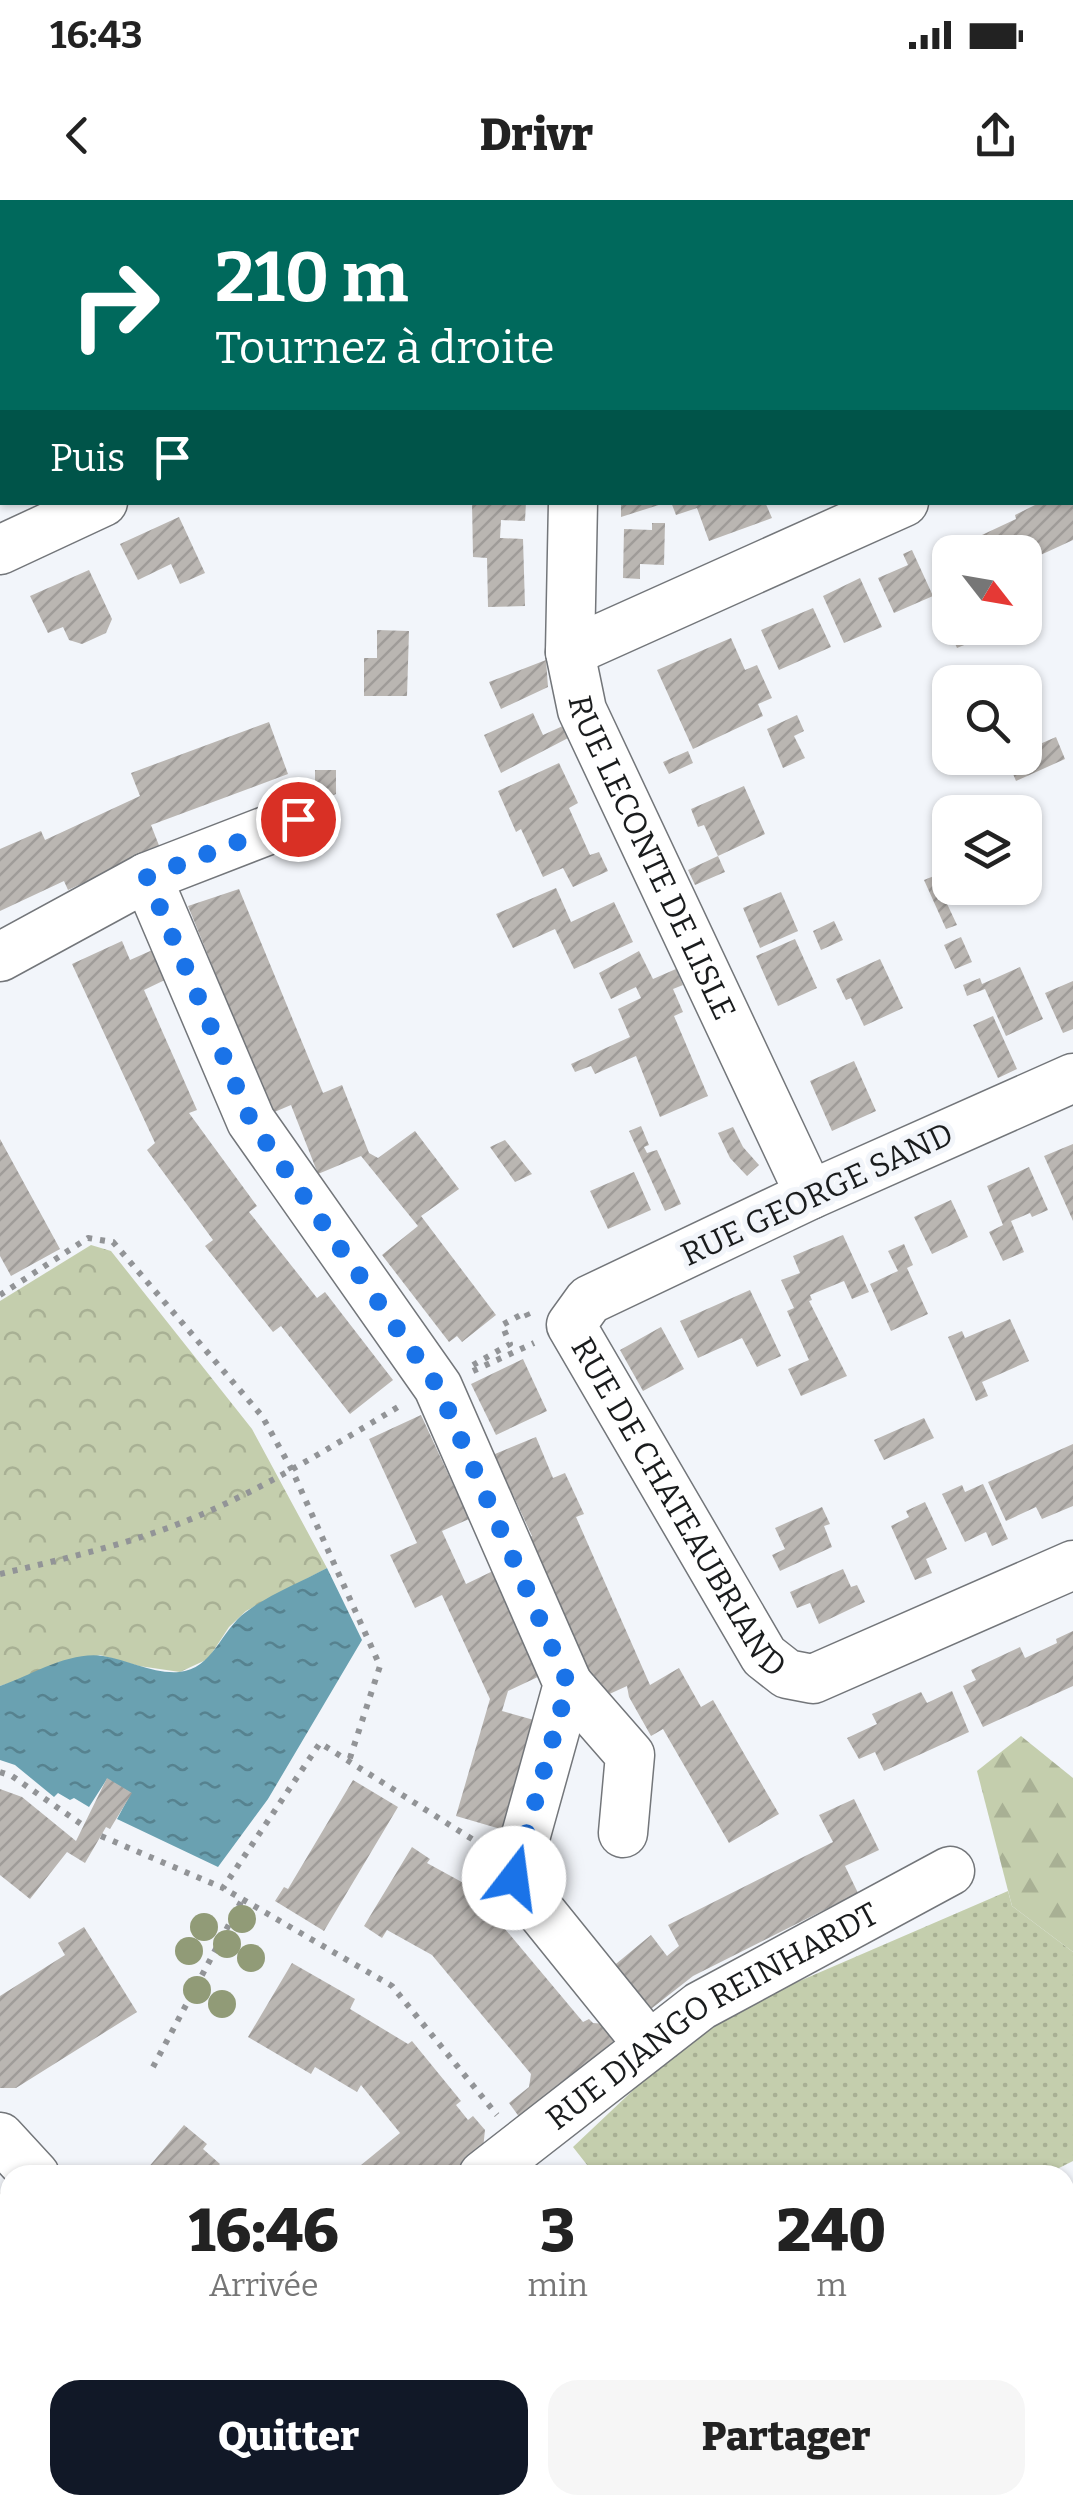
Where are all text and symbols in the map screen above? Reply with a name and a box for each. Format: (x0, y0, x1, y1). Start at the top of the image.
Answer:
text: 16:43 (50, 12, 143, 58)
icon: back (50, 108, 105, 163)
text: Drivr (480, 108, 593, 162)
icon: share (968, 108, 1023, 163)
text: 210 m (215, 236, 408, 320)
icon: right (50, 240, 180, 370)
text: Tournez à droite (215, 321, 555, 375)
icon: arrive (145, 430, 200, 485)
text: Puis (50, 435, 125, 481)
north arrow (932, 535, 1042, 645)
map controls (932, 535, 1042, 905)
button: search (932, 665, 1042, 775)
street label: RUE LECONTE DE LISLE (560, 692, 744, 1026)
pin (256, 777, 341, 862)
icon: arrive (271, 792, 326, 847)
button: layers (932, 795, 1042, 905)
street label: RUE GEORGE SAND (675, 1114, 959, 1274)
street label: RUE DE CHATEAUBRIAND (563, 1331, 794, 1685)
position arrow (462, 1826, 566, 1930)
street label: RUE DJANGO REINHARDT (539, 1895, 885, 2137)
text: 16:46 (189, 2195, 339, 2267)
text: 3 (540, 2195, 575, 2267)
text: 240 (777, 2195, 886, 2267)
text: Arrivée (209, 2266, 319, 2304)
text: min (527, 2266, 588, 2304)
text: m (816, 2266, 847, 2304)
button: Quitter (50, 2380, 528, 2495)
button: Partager (548, 2380, 1025, 2495)

